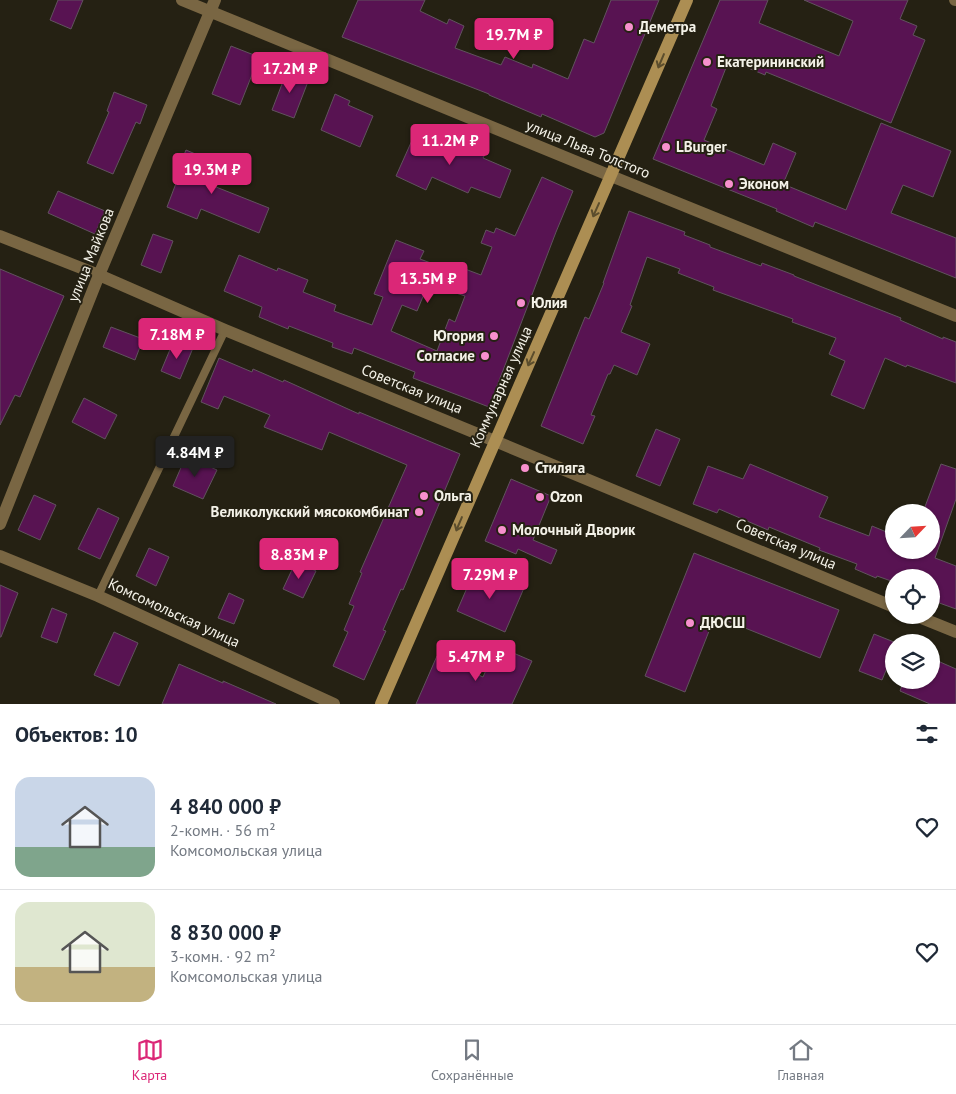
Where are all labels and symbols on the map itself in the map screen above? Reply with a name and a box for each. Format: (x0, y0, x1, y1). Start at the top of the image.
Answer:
place label: Деметра (639, 17, 696, 36)
pin: 19.7M ₽ (468, 18, 560, 60)
marker: Деметра (623, 21, 635, 33)
pin: 17.2M ₽ (244, 52, 336, 94)
place label: Екатерининский (717, 52, 824, 71)
one-way arrow (655, 53, 665, 68)
marker: Екатерининский (701, 56, 713, 68)
street label: улица Льва Толстого (523, 115, 653, 182)
pin: 11.2M ₽ (404, 124, 496, 166)
place label: LBurger (676, 137, 728, 156)
marker: LBurger (660, 141, 672, 153)
pin: 19.3M ₽ (166, 152, 258, 195)
place label: Эконом (739, 174, 789, 193)
marker: Эконом (723, 178, 735, 190)
one-way arrow (590, 202, 600, 217)
street label: улица Майкова (63, 205, 118, 305)
pin: 13.5M ₽ (382, 262, 474, 304)
place label: Юлия (531, 293, 567, 312)
marker: Юлия (515, 297, 527, 309)
pin: 7.18M ₽ (131, 318, 223, 360)
street label: Коммунарная улица (465, 323, 536, 451)
place label: Югория (433, 326, 484, 345)
marker: Югория (488, 330, 500, 342)
place label: Согласие (417, 346, 475, 365)
marker: Согласие (479, 350, 491, 362)
one-way arrow (525, 351, 535, 366)
street label: Советская улица (359, 360, 466, 418)
pin: 4.84M ₽ (149, 436, 241, 478)
place label: Стиляга (535, 458, 585, 477)
marker: Стиляга (519, 462, 531, 474)
place label: Ольга (434, 486, 472, 505)
place label: Ozon (550, 487, 583, 506)
marker: Ольга (418, 490, 430, 502)
marker: Ozon (534, 491, 546, 503)
place label: Великолукский мясокомбинат (211, 502, 410, 521)
north arrow (885, 504, 940, 559)
marker: Великолукский мясокомбинат (413, 506, 425, 518)
street label: Советская улица (733, 514, 839, 573)
one-way arrow (453, 516, 463, 531)
place label: Молочный Дворик (512, 520, 636, 539)
marker: Молочный Дворик (496, 524, 508, 536)
pin: 8.83M ₽ (253, 538, 345, 580)
pin: 7.29M ₽ (444, 558, 536, 600)
street label: Комсомольская улица (105, 574, 243, 651)
place label: ДЮСШ (700, 613, 745, 632)
marker: ДЮСШ (684, 617, 696, 629)
pin: 5.47M ₽ (430, 640, 522, 682)

